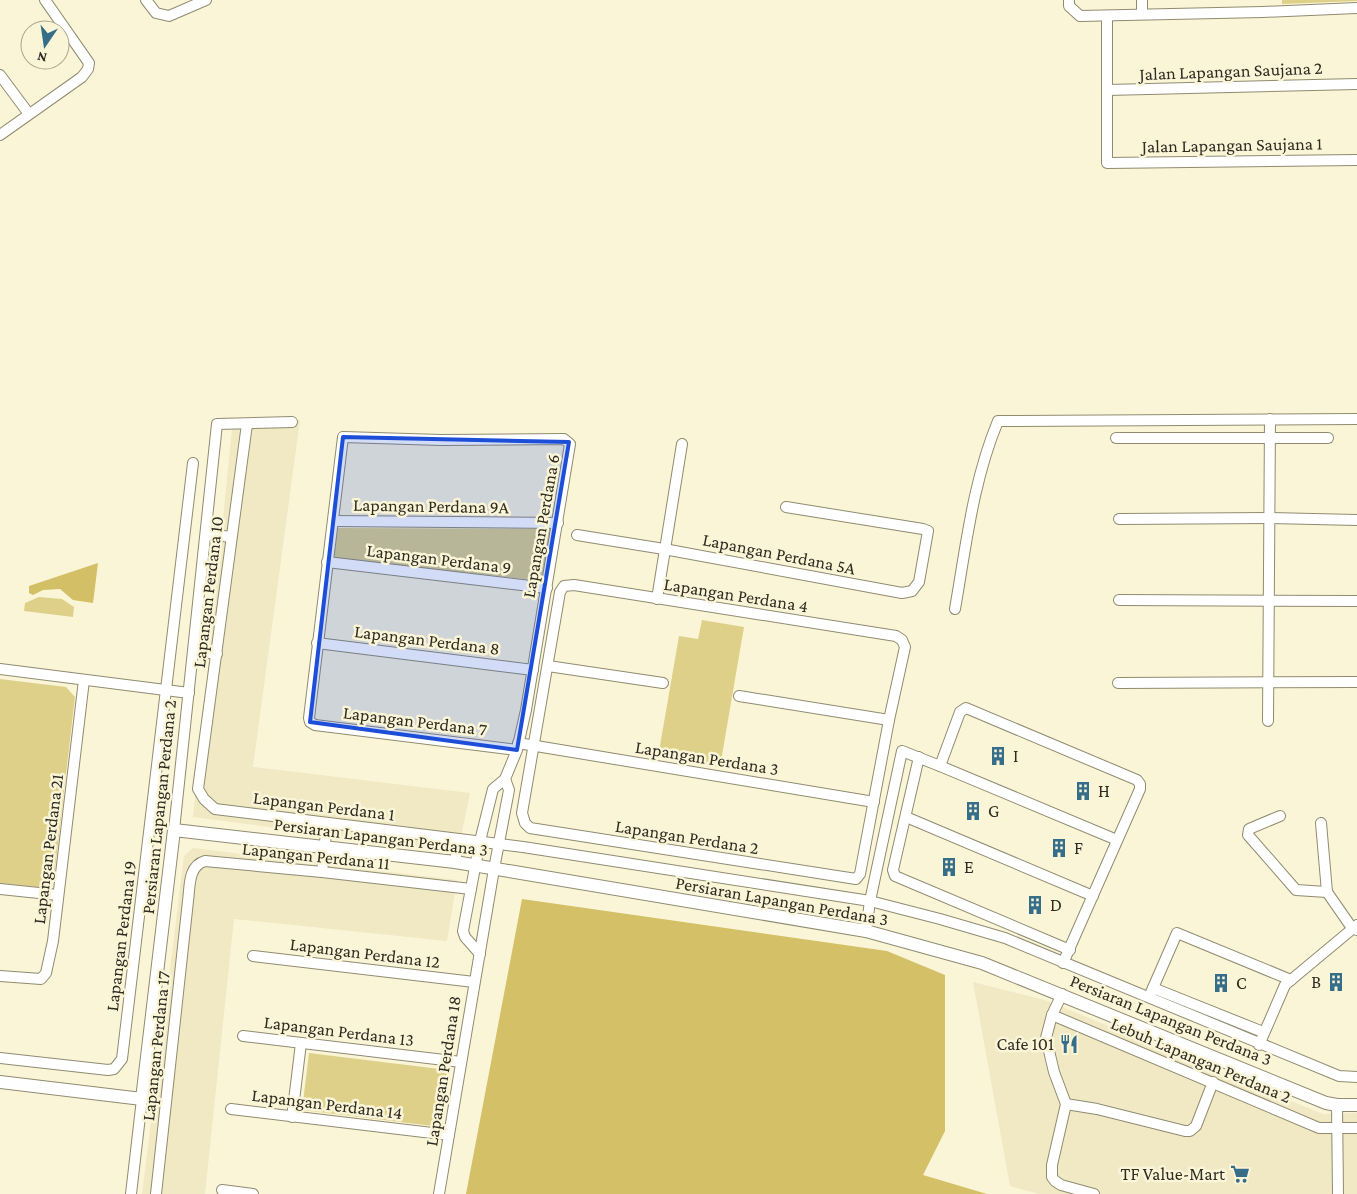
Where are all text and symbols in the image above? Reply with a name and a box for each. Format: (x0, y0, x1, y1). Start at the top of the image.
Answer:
north arrow (20, 20, 70, 70)
text: N (35, 49, 49, 67)
street label: Jalan Lapangan Saujana 2 (1137, 58, 1323, 85)
street label: Jalan Lapangan Saujana 1 (1139, 133, 1323, 158)
street label: Lapangan Perdana 6 (519, 453, 563, 599)
street label: Lapangan Perdana 9A (353, 495, 510, 517)
street label: Lapangan Perdana 10 (189, 515, 227, 669)
street label: Lapangan Perdana 5A (701, 529, 858, 579)
street label: Lapangan Perdana 9 (365, 540, 513, 578)
street label: Lapangan Perdana 4 (662, 574, 810, 616)
street label: Lapangan Perdana 8 (353, 621, 501, 659)
street label: Persiaran Lapangan Perdana 2 (138, 699, 180, 915)
street label: Lapangan Perdana 7 (342, 702, 488, 740)
street label: Lapangan Perdana 3 (634, 737, 780, 779)
building icon: I (987, 745, 1009, 767)
place label: I (1013, 746, 1018, 766)
street label: Lapangan Perdana 21 (29, 773, 67, 925)
building icon: H (1072, 780, 1094, 802)
place label: H (1098, 781, 1110, 801)
street label: Lapangan Perdana 1 (252, 787, 396, 825)
building icon: G (962, 800, 984, 822)
place label: G (988, 801, 999, 821)
street label: Persiaran Lapangan Perdana 3 (273, 814, 489, 860)
street label: Lapangan Perdana 2 (614, 816, 760, 858)
building icon: F (1048, 837, 1070, 859)
street label: Lapangan Perdana 11 (241, 838, 391, 874)
place label: F (1074, 838, 1083, 858)
building icon: E (938, 856, 960, 878)
place label: E (964, 857, 974, 877)
street label: Lapangan Perdana 19 (102, 860, 140, 1012)
street label: Persiaran Lapangan Perdana 3 (674, 872, 890, 930)
building icon: D (1024, 894, 1046, 916)
place label: D (1050, 895, 1062, 915)
street label: Lapangan Perdana 12 (289, 934, 441, 972)
street label: Lapangan Perdana 17 (138, 970, 174, 1122)
street label: Persiaran Lapangan Perdana 3 (1067, 970, 1275, 1070)
building icon: B (1325, 971, 1347, 993)
building icon: C (1210, 972, 1232, 994)
place label: B (1311, 972, 1321, 992)
place label: C (1236, 973, 1247, 993)
street label: Lapangan Perdana 18 (421, 994, 465, 1148)
street label: Lapangan Perdana 13 (263, 1012, 415, 1050)
street label: Lebuh Lapangan Perdana 2 (1108, 1013, 1294, 1107)
restaurant icon: Cafe 101 (1058, 1033, 1080, 1055)
place label: Cafe 101 (996, 1034, 1054, 1054)
street label: Lapangan Perdana 14 (250, 1085, 404, 1123)
supermarket icon: TF Value-Mart (1229, 1163, 1251, 1185)
place label: TF Value-Mart (1121, 1164, 1226, 1184)

